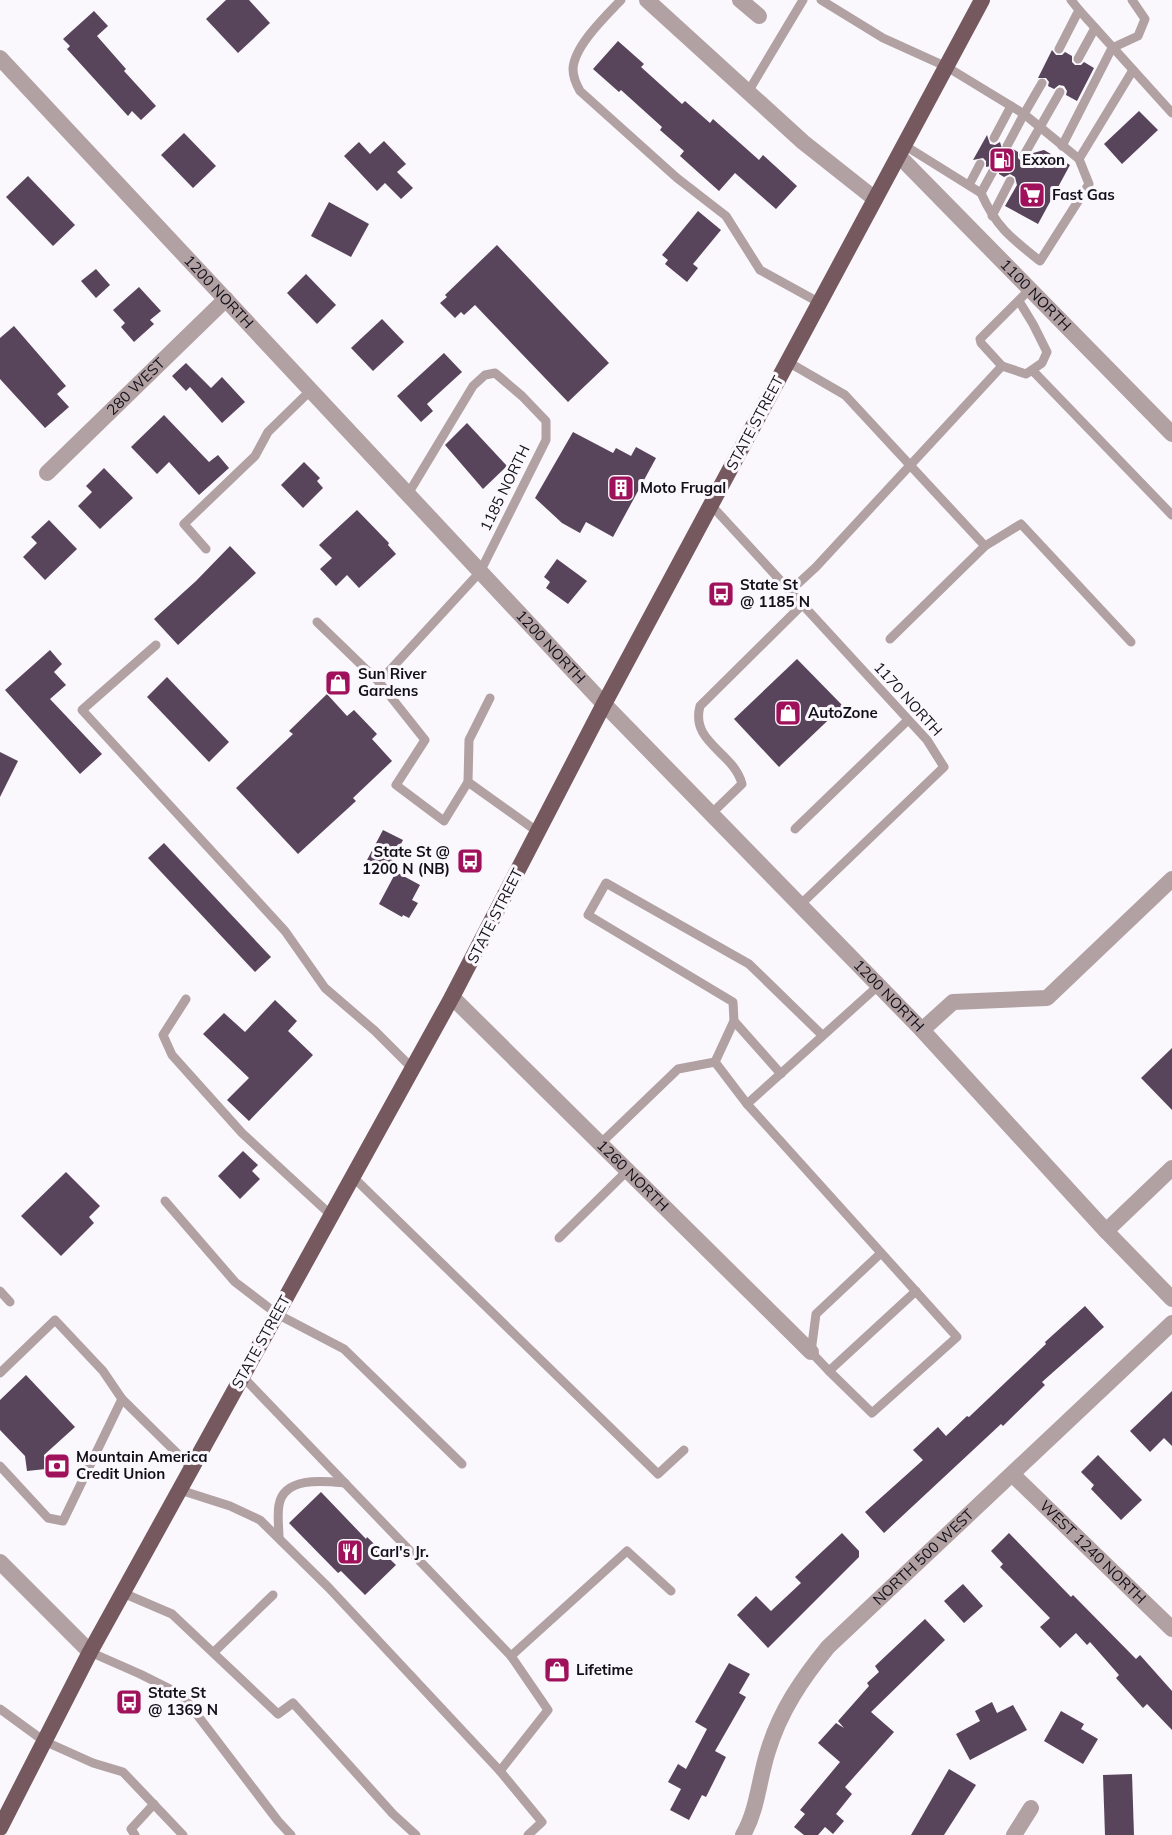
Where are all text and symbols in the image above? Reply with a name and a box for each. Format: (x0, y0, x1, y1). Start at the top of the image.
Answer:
fuel station icon: Exxon (987, 145, 1017, 175)
place label: Exxon (1022, 150, 1065, 169)
supermarket icon: Fast Gas (1017, 180, 1047, 210)
place label: Fast Gas (1052, 185, 1115, 204)
street label: 1200 NORTH (180, 251, 258, 332)
street label: 1100 NORTH (996, 255, 1076, 335)
street label: 280 WEST (102, 353, 169, 419)
street label: STATE STREET (722, 372, 787, 473)
street label: 1185 NORTH (476, 442, 534, 534)
building icon: Moto Frugal (606, 473, 636, 503)
place label: Moto Frugal (640, 478, 726, 497)
place label: State St @ 1185 N (740, 575, 810, 611)
bus stop icon: State St @ 1185 N (706, 579, 736, 609)
street label: 1200 NORTH (512, 606, 590, 687)
street label: 1170 NORTH (870, 658, 947, 740)
place label: Sun River Gardens (358, 664, 426, 700)
shop icon: Sun River Gardens (323, 668, 353, 698)
shop icon: AutoZone (773, 698, 803, 728)
place label: AutoZone (808, 703, 878, 722)
place label: State St @ 1200 N (NB) (362, 842, 450, 878)
bus stop icon: State St @ 1200 N (NB) (455, 846, 485, 876)
street label: STATE STREET (463, 865, 527, 966)
street label: 1200 NORTH (850, 955, 928, 1036)
street label: 1260 NORTH (593, 1136, 673, 1215)
street label: STATE STREET (227, 1292, 294, 1392)
place label: Mountain America Credit Union (76, 1447, 208, 1483)
bank icon: Mountain America Credit Union (42, 1451, 72, 1481)
street label: WEST 1240 NORTH (1036, 1496, 1150, 1608)
street label: NORTH 500 WEST (869, 1505, 978, 1609)
restaurant icon: Carl's Jr. (335, 1537, 365, 1567)
place label: Carl's Jr. (370, 1542, 429, 1561)
shop icon: Lifetime (542, 1655, 572, 1685)
place label: Lifetime (576, 1660, 633, 1679)
place label: State St @ 1369 N (148, 1683, 218, 1719)
bus stop icon: State St @ 1369 N (114, 1687, 144, 1717)

